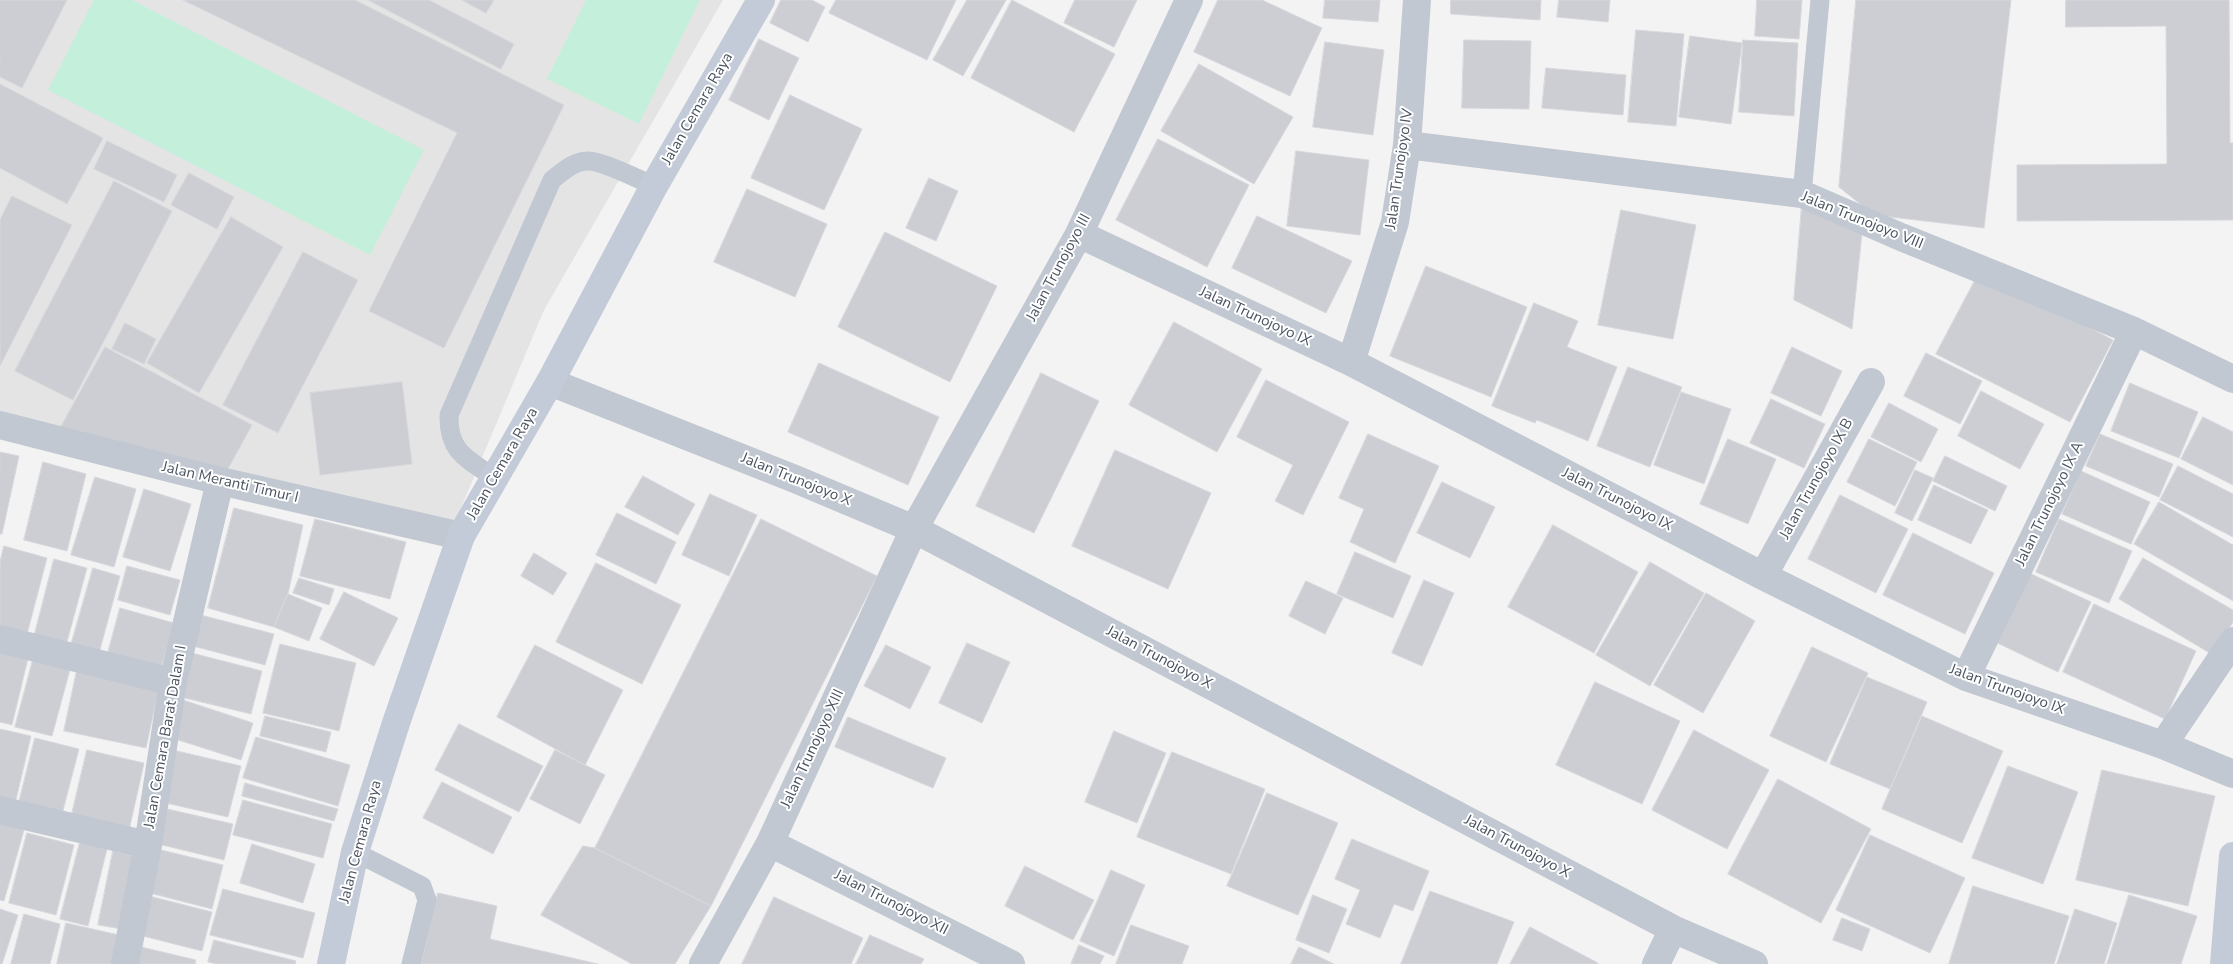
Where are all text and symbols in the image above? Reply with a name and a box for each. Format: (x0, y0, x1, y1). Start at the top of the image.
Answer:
street label: Jalan Cemara Raya (659, 50, 737, 168)
street label: Jalan Trunojoyo IV (1383, 107, 1417, 231)
street label: Jalan Trunojoyo VIII (1799, 188, 1925, 254)
street label: Jalan Trunojoyo III (1023, 211, 1095, 325)
street label: Jalan Trunojoyo IX (1196, 283, 1314, 351)
street label: Jalan Cemara Raya (464, 405, 542, 523)
street label: Jalan Trunojoyo IX B (1776, 415, 1858, 543)
street label: Jalan Trunojoyo IX A (2012, 439, 2088, 569)
street label: Jalan Trunojoyo X (738, 450, 854, 510)
street label: Jalan Meranti Timur I (160, 459, 300, 507)
street label: Jalan Trunojoyo IX (1559, 464, 1675, 536)
street label: Jalan Trunojoyo X (1103, 622, 1215, 694)
street label: Jalan Cemara Barat Dalam I (141, 644, 191, 830)
street label: Jalan Trunojoyo IX (1947, 661, 2067, 719)
street label: Jalan Trunojoyo XIII (778, 687, 848, 811)
street label: Jalan Cemara Raya (336, 779, 386, 905)
street label: Jalan Trunojoyo X (1461, 811, 1573, 883)
street label: Jalan Trunojoyo XII (831, 867, 951, 939)

